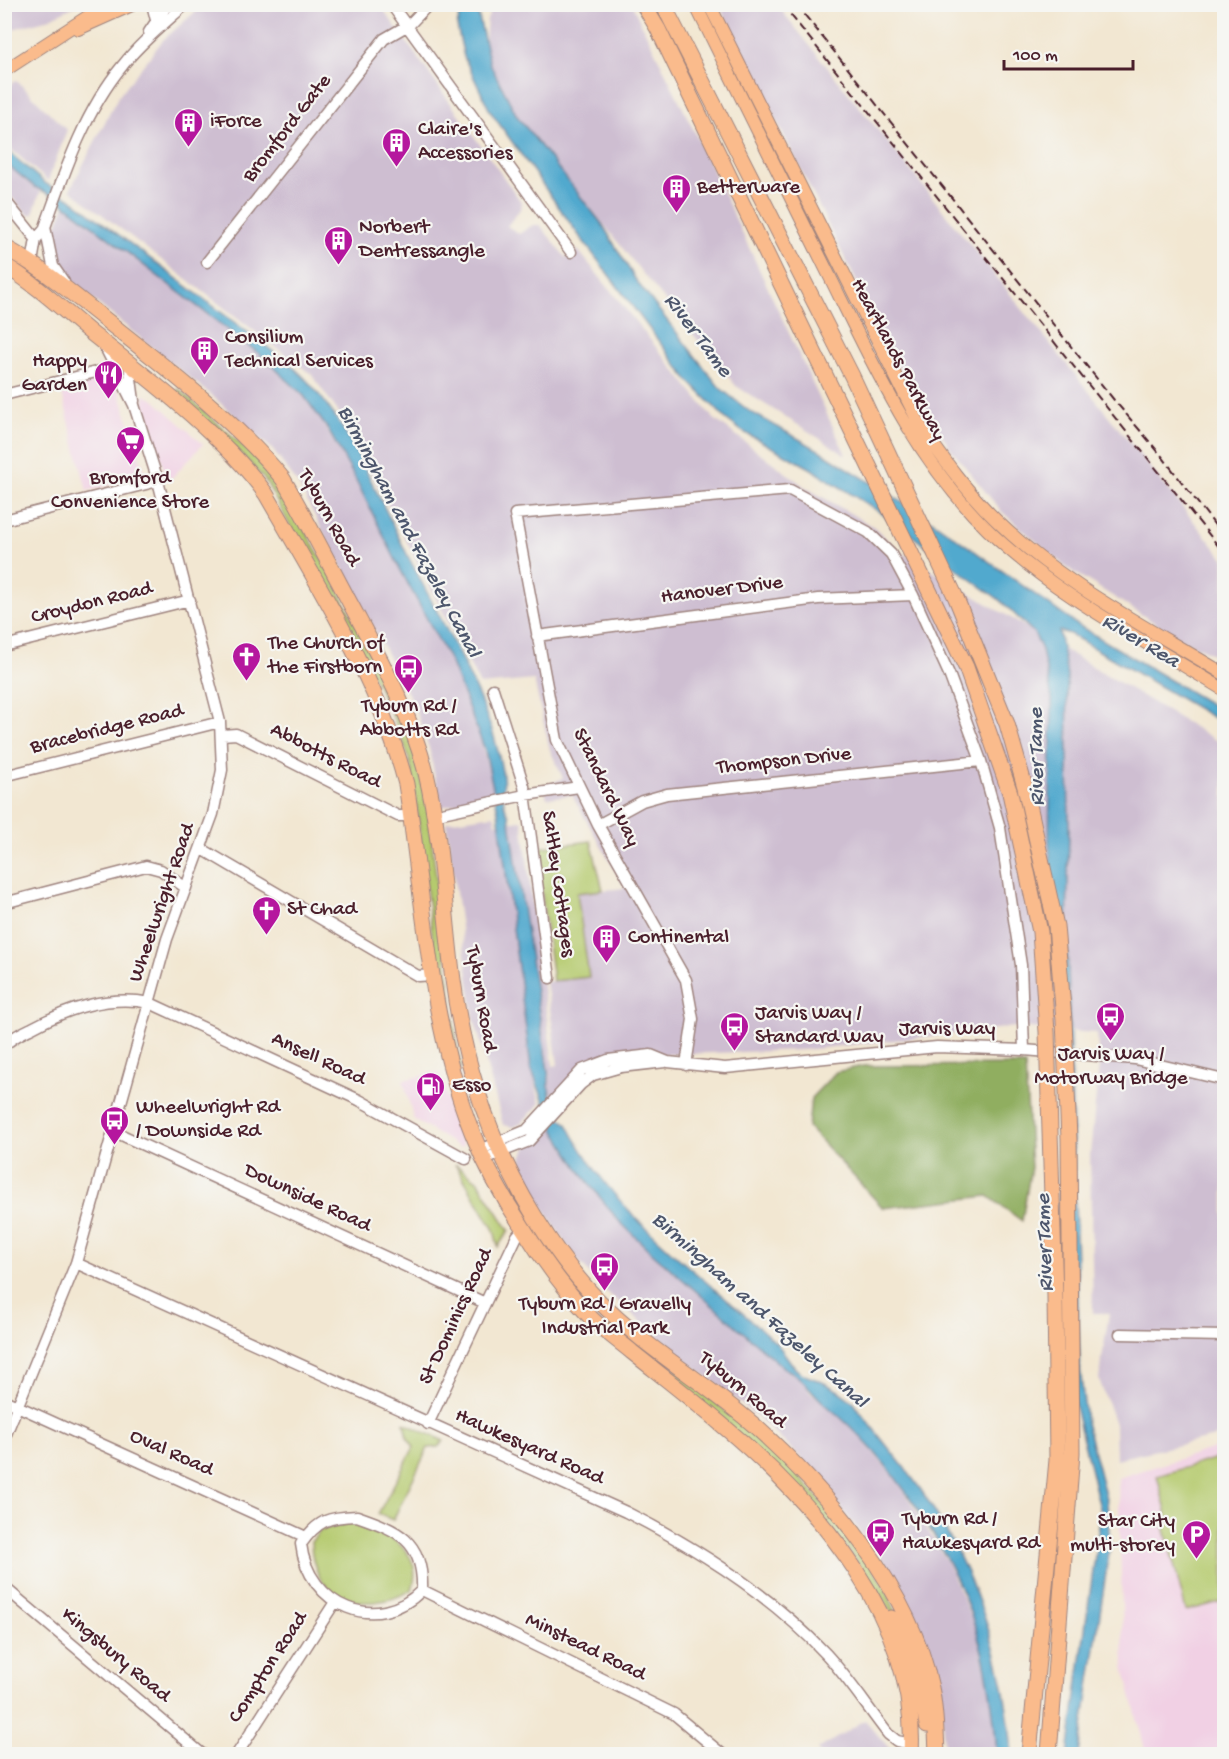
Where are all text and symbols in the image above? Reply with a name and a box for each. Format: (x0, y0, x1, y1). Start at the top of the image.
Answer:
scale bar (1004, 33, 1133, 71)
text: 100 m (1012, 46, 1058, 67)
street label: Bromford Gate (237, 69, 339, 189)
building icon: iForce (173, 106, 205, 148)
place label: iForce (210, 110, 263, 135)
place label: Claire's Accessories (418, 118, 514, 167)
building icon: Claire's Accessories (381, 126, 413, 168)
building icon: Betterware (660, 172, 692, 214)
place label: Betterware (696, 176, 801, 201)
place label: Norbert Dentressangle (357, 216, 486, 265)
building icon: Norbert Dentressangle (322, 224, 354, 266)
street label: Heartlands Parkway (844, 275, 950, 445)
water label: River Tame (657, 289, 738, 384)
place label: Consilium Technical Services (224, 326, 374, 375)
building icon: Consilium Technical Services (188, 334, 220, 376)
place label: Happy Garden (22, 350, 87, 399)
restaurant icon: Happy Garden (92, 358, 124, 400)
water label: Birmingham and Fazeley Canal (331, 402, 486, 663)
supermarket icon: Bromford Convenience Store (114, 424, 146, 466)
street label: Tyburn Road (290, 464, 366, 573)
place label: Bromford Convenience Store (51, 467, 210, 516)
street label: Hanover Drive (660, 571, 786, 611)
street label: Croydon Road (29, 576, 157, 631)
water label: River Rea (1097, 609, 1185, 676)
place label: The Church of the Firstborn (266, 632, 385, 681)
church icon: The Church of the Firstborn (231, 640, 263, 682)
bus stop icon: Tyburn Rd / Abbotts Rd (393, 652, 425, 694)
place label: Tyburn Rd / Abbotts Rd (360, 695, 460, 744)
street label: Bracebridge Road (27, 698, 188, 761)
water label: River Tame (1024, 706, 1052, 806)
street label: Abbotts Road (265, 718, 386, 796)
street label: Standard Way (566, 725, 644, 851)
street label: Thompson Drive (715, 742, 854, 782)
street label: Saltley Cottages (534, 809, 580, 960)
street label: Wheelwright Road (124, 819, 202, 986)
church icon: St Chad (250, 894, 282, 936)
place label: St Chad (287, 898, 359, 923)
building icon: Continental (591, 922, 623, 964)
place label: Continental (628, 926, 729, 951)
street label: Tyburn Road (458, 943, 502, 1056)
bus stop icon: Jarvis Way / Motorway Bridge (1095, 1000, 1127, 1042)
place label: Jarvis Way / Standard Way (755, 1002, 883, 1051)
bus stop icon: Jarvis Way / Standard Way (718, 1010, 750, 1052)
street label: Jarvis Way (899, 1018, 995, 1043)
street label: Ansell Road (267, 1027, 371, 1093)
place label: Jarvis Way / Motorway Bridge (1034, 1043, 1189, 1092)
fuel station icon: Esso (415, 1070, 447, 1112)
place label: Esso (452, 1074, 492, 1099)
place label: Wheelwright Rd / Downside Rd (136, 1096, 281, 1145)
bus stop icon: Wheelwright Rd / Downside Rd (99, 1104, 131, 1146)
street label: Downside Road (238, 1158, 376, 1240)
water label: River Tame (1031, 1192, 1061, 1292)
water label: Birmingham and Fazeley Canal (646, 1207, 873, 1416)
street label: St Dominics Road (414, 1243, 500, 1389)
bus stop icon: Tyburn Rd / Gravelly Industrial Park (589, 1250, 621, 1292)
place label: Tyburn Rd / Gravelly Industrial Park (518, 1293, 691, 1342)
street label: Tyburn Road (692, 1346, 793, 1436)
street label: Hawkesyard Road (451, 1404, 609, 1493)
street label: Oval Road (125, 1424, 218, 1484)
place label: Tyburn Rd / Hawkesyard Rd (901, 1508, 1042, 1557)
place label: Star City multi-storey (1070, 1510, 1175, 1559)
bus stop icon: Tyburn Rd / Hawkesyard Rd (865, 1516, 897, 1558)
parking icon: Star City multi-storey (1180, 1518, 1212, 1560)
street label: Kingsbury Road (55, 1603, 176, 1710)
street label: Compton Road (224, 1606, 315, 1728)
street label: Minstead Road (521, 1608, 651, 1689)

